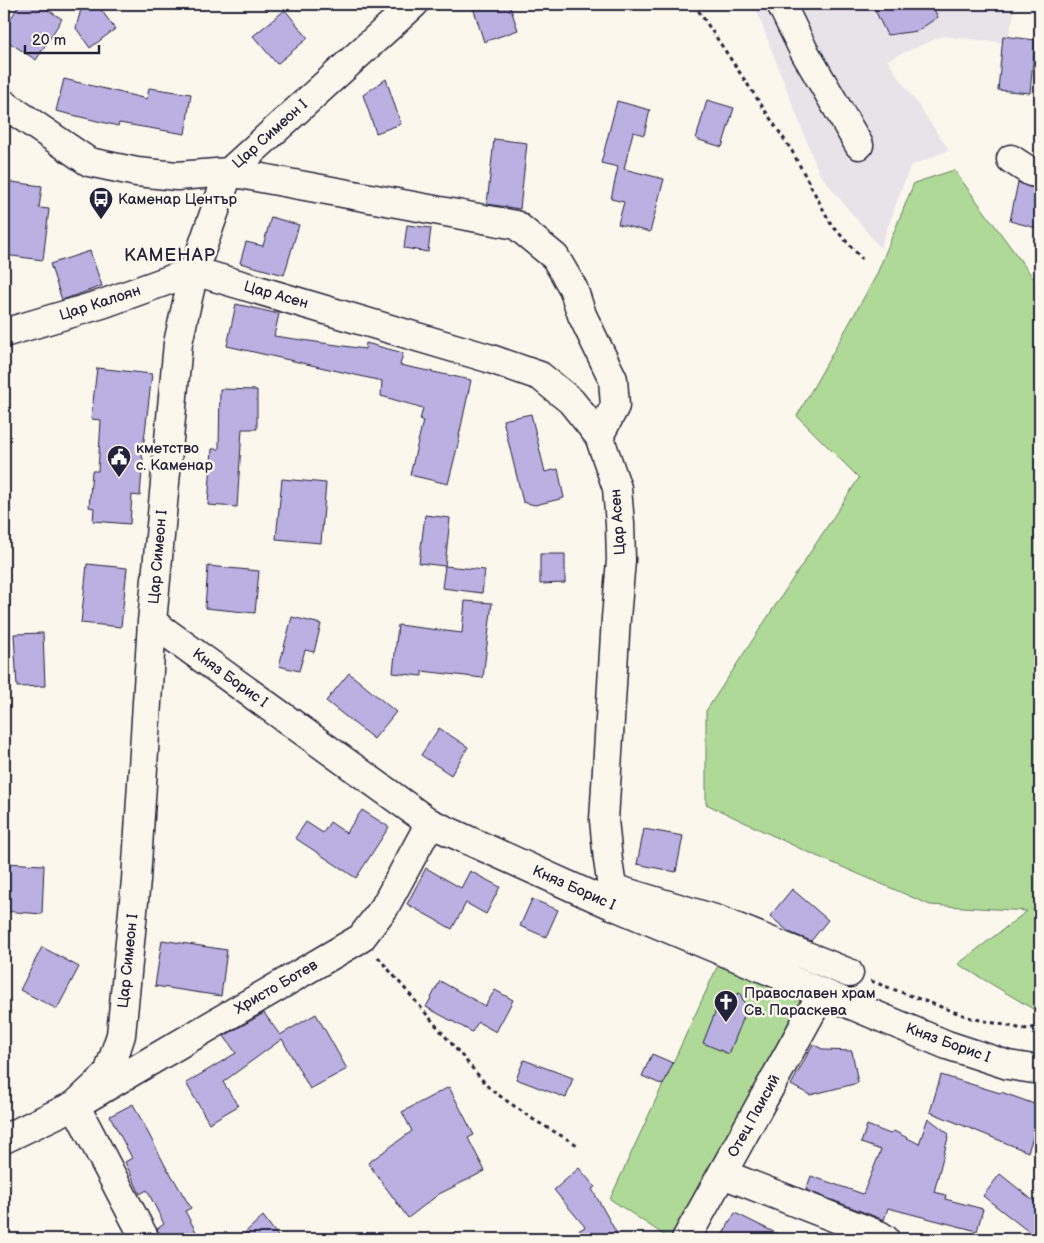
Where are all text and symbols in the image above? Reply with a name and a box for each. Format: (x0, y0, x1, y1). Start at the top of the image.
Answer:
scale bar (25, 22, 99, 54)
text: 20 m (32, 31, 66, 50)
street label: Цар Симеон I (228, 95, 312, 173)
bus stop icon: Каменар Център (88, 186, 114, 220)
place label: Каменар Център (118, 190, 237, 209)
district label: КАМЕНАР (124, 245, 216, 266)
street label: Цар Асен (242, 277, 310, 313)
street label: Цар Калоян (57, 281, 143, 325)
place label: кметство с. Каменар (136, 439, 213, 475)
public building icon: кметство с. Каменар (106, 444, 132, 478)
street label: Цар Асен (606, 488, 630, 556)
street label: Цар Симеон I (144, 509, 172, 605)
street label: Княз Борис I (188, 644, 272, 712)
street label: Княз Борис I (530, 861, 619, 915)
street label: Цар Симеон I (114, 913, 142, 1009)
street label: Христо Ботев (231, 955, 321, 1018)
place label: Православен храм Св. Параскева (744, 984, 876, 1020)
church icon: Православен храм Св. Параскева (713, 989, 739, 1023)
street label: Княз Борис I (903, 1019, 993, 1067)
street label: Отец Паисий (723, 1071, 785, 1161)

